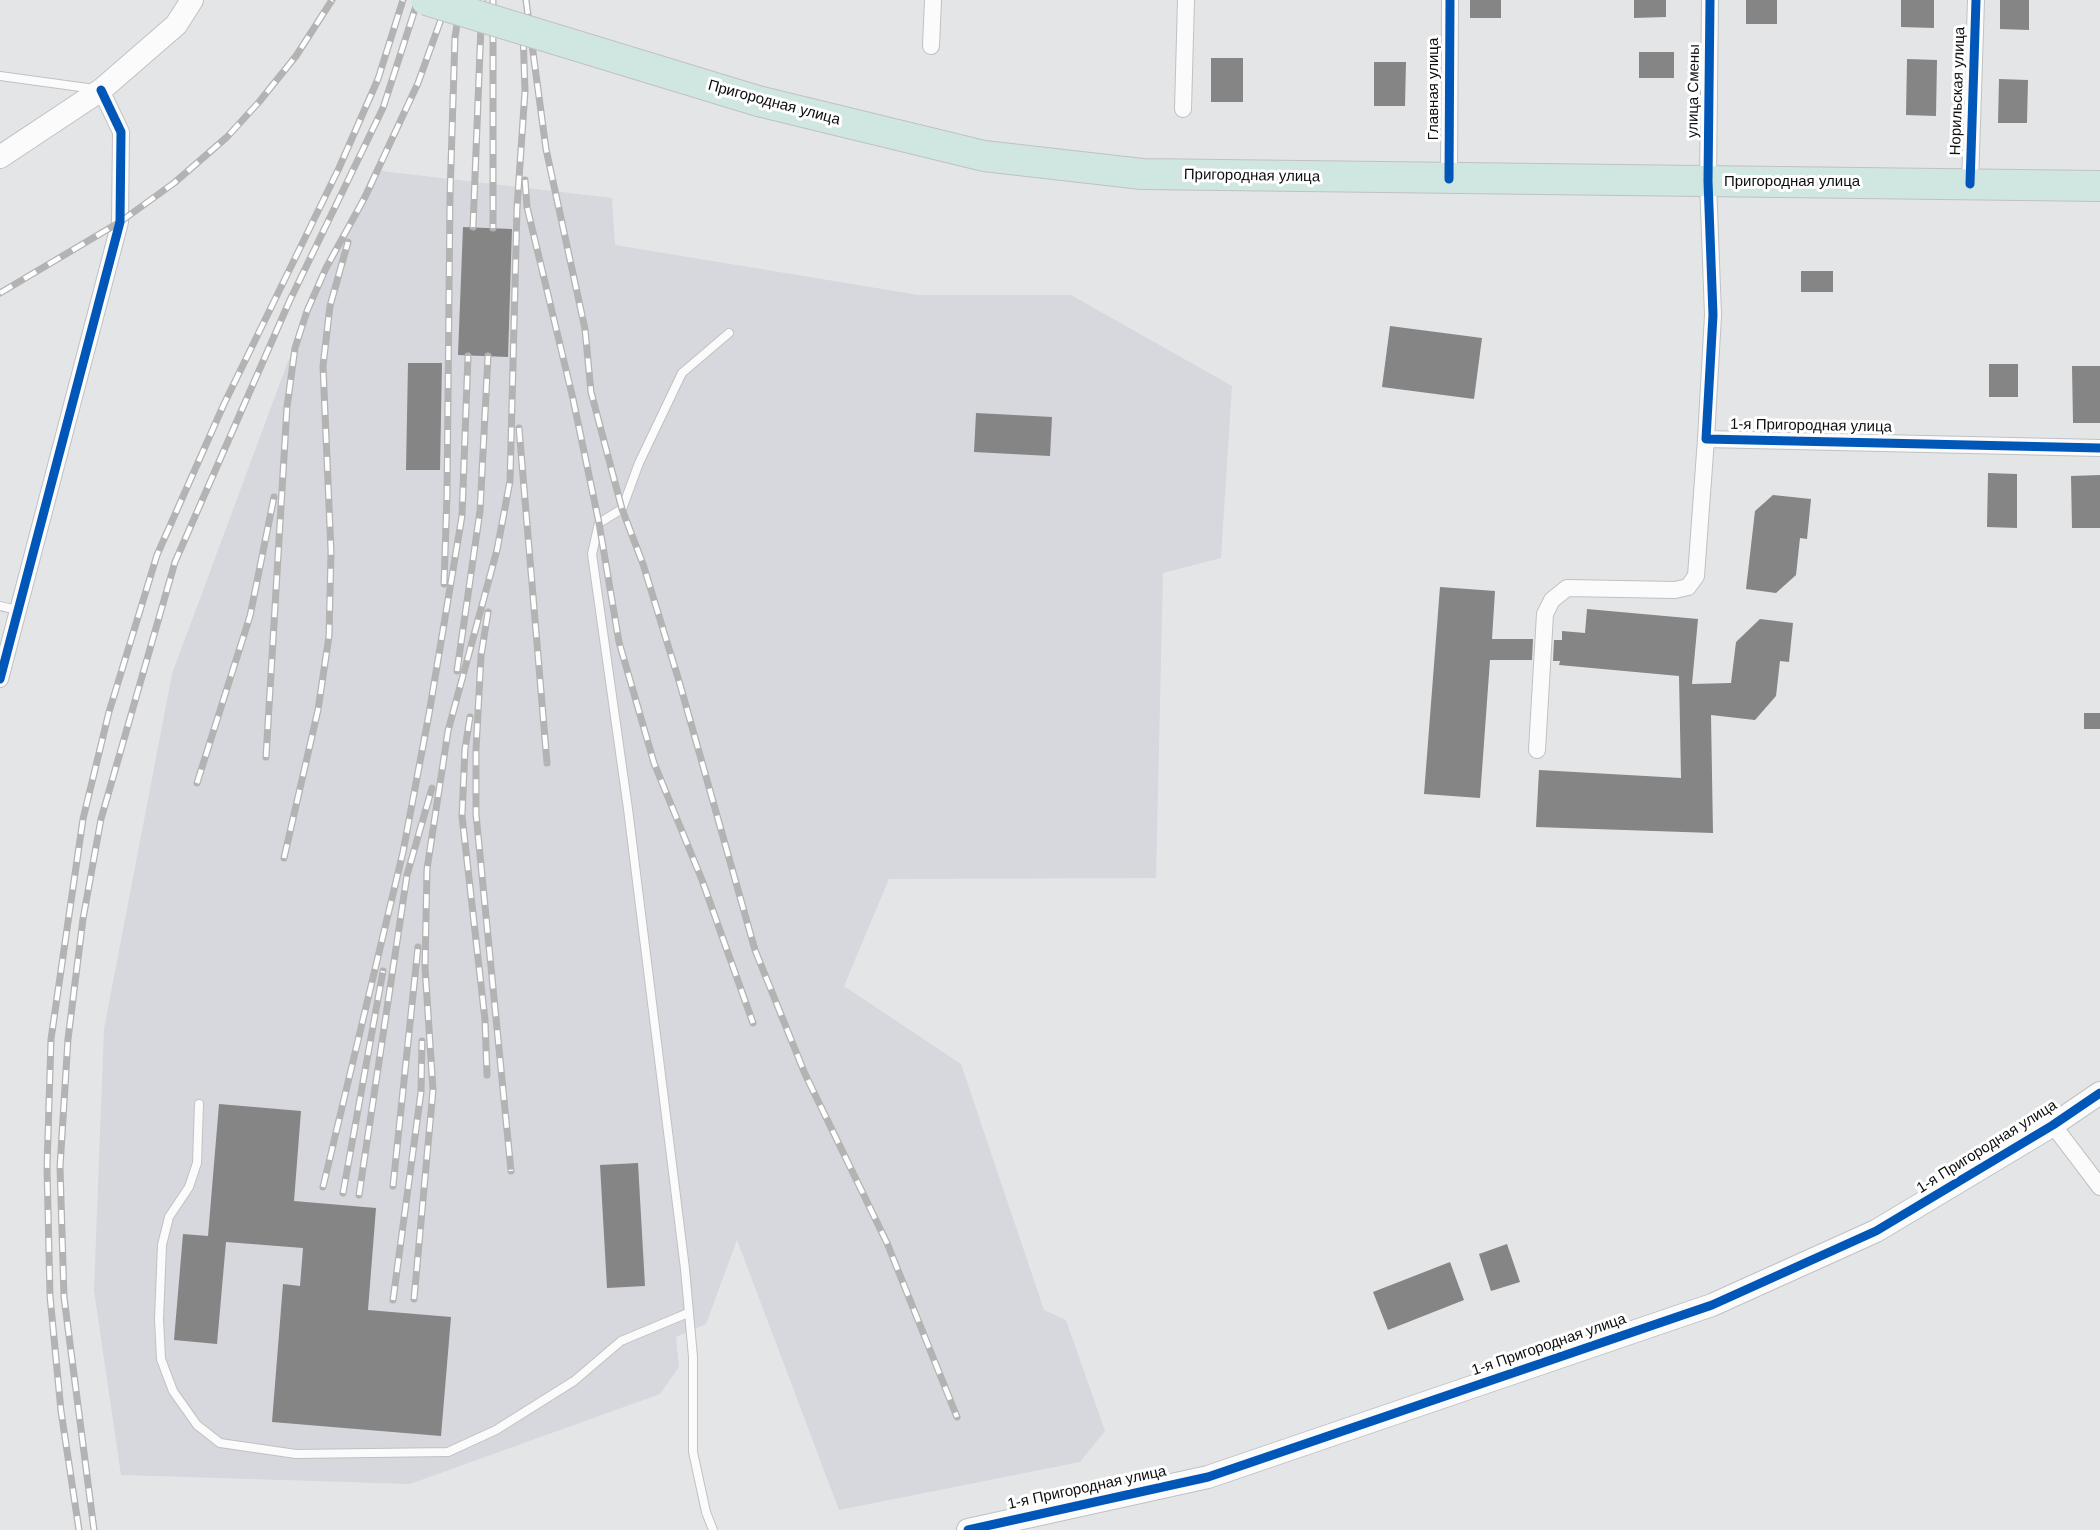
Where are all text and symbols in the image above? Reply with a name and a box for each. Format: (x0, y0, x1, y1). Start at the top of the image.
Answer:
street label: Норильская улица (1947, 26, 1969, 156)
street label: Главная улица (1425, 38, 1443, 140)
street label: улица Смены (1684, 44, 1704, 138)
street label: Пригородная улица (706, 77, 842, 129)
street label: Пригородная улица (1184, 166, 1320, 186)
street label: Пригородная улица (1724, 173, 1860, 191)
street label: 1-я Пригородная улица (1730, 416, 1892, 436)
street label: 1-я Пригородная улица (1914, 1096, 2060, 1198)
street label: 1-я Пригородная улица (1470, 1310, 1628, 1380)
street label: 1-я Пригородная улица (1006, 1462, 1168, 1514)

